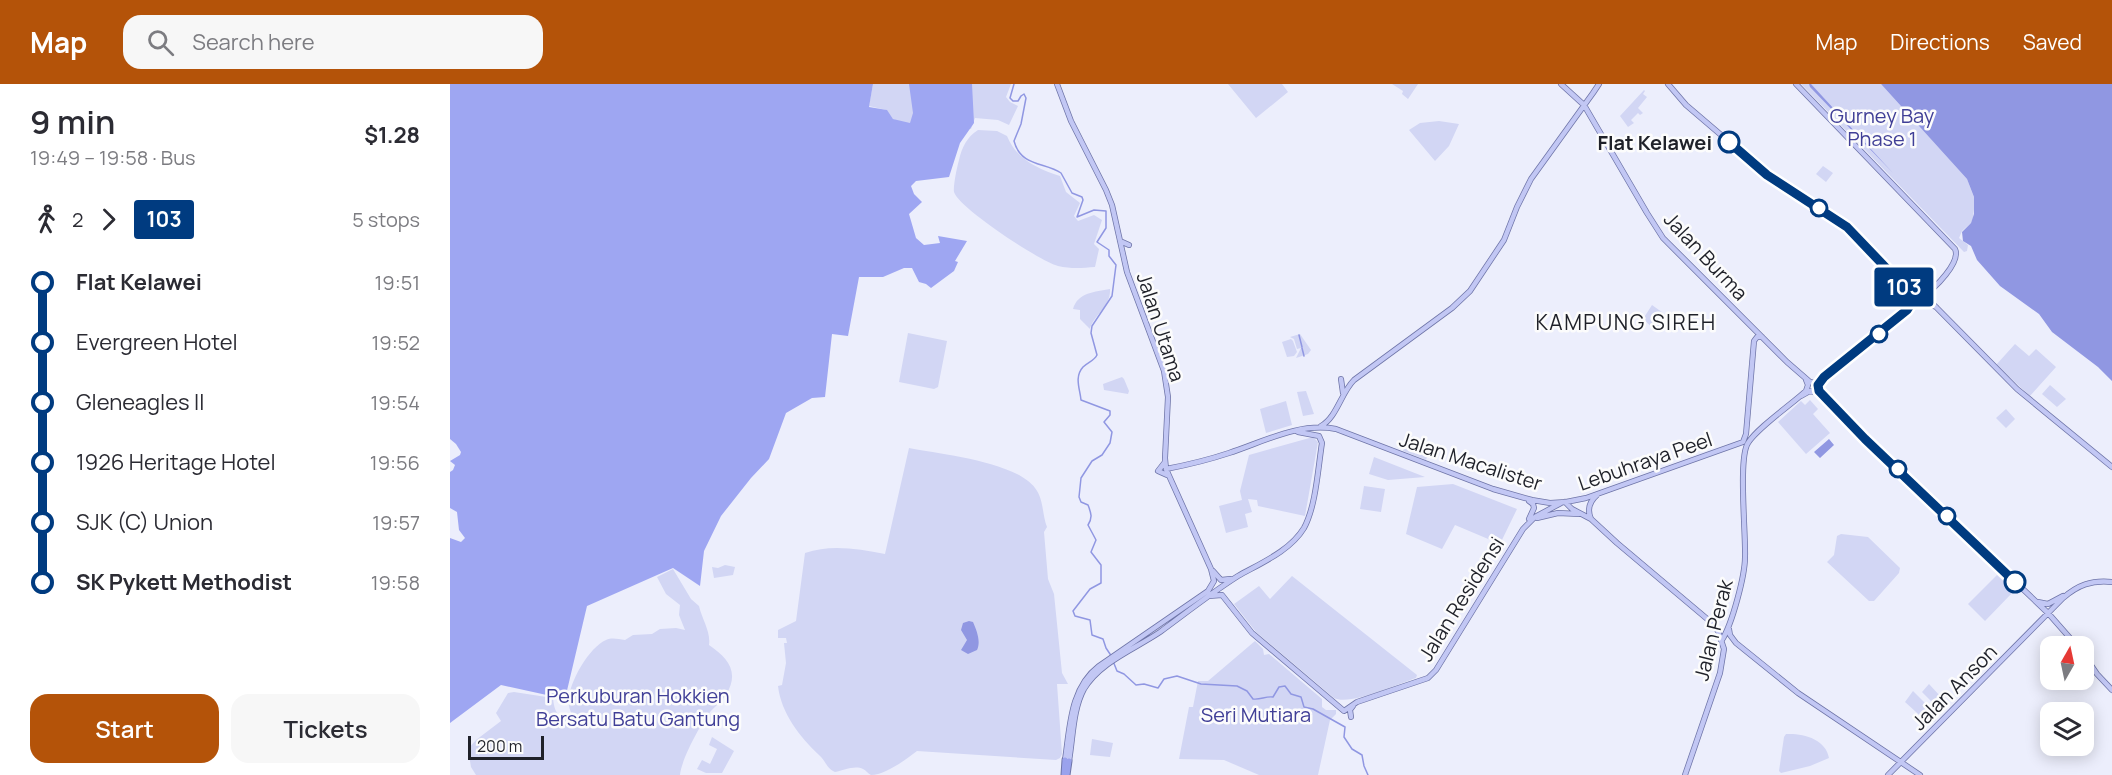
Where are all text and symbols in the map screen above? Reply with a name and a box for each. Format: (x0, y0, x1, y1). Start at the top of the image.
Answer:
search box (123, 15, 543, 69)
text: Map (30, 23, 87, 61)
icon: search (144, 26, 177, 59)
text: Search here (192, 27, 315, 57)
text: Map (1816, 28, 1857, 56)
text: Directions (1890, 28, 1990, 56)
text: Saved (2023, 28, 2082, 56)
text: 9 min (30, 99, 115, 144)
park label: Gurney Bay Phase 1 (1830, 102, 1935, 152)
text: $1.28 (364, 120, 420, 150)
place label: Flat Kelawei (1598, 129, 1712, 156)
marker: Flat Kelawei (1718, 131, 1740, 153)
text: 19:49 – 19:58 · Bus (30, 144, 196, 171)
unlabelled marker (1810, 199, 1828, 217)
icon: walk (30, 203, 63, 236)
icon: forward (92, 203, 125, 236)
text: 103 (146, 205, 182, 233)
text: 2 (72, 206, 83, 233)
text: 5 stops (352, 206, 420, 233)
street label: Jalan Burma (1658, 206, 1754, 306)
text: Flat Kelawei (76, 267, 202, 297)
line badge: 103 (1870, 268, 1938, 306)
text: 19:51 (374, 269, 420, 296)
street label: Jalan Utama (1131, 269, 1191, 385)
text: 103 (1886, 273, 1922, 301)
district label: KAMPUNG SIREH (1535, 308, 1717, 336)
unlabelled marker (1870, 325, 1888, 343)
text: Evergreen Hotel (76, 327, 238, 357)
text: 19:52 (371, 329, 420, 356)
text: Gleneagles II (76, 387, 204, 417)
text: 19:54 (370, 389, 420, 416)
street label: Jalan Macalister (1396, 425, 1546, 497)
street label: Lebuhraya Peel (1574, 425, 1716, 497)
text: 1926 Heritage Hotel (76, 447, 276, 477)
text: 19:56 (370, 449, 420, 476)
unlabelled marker (1889, 460, 1907, 478)
text: SJK (C) Union (76, 507, 213, 537)
unlabelled marker (1938, 507, 1956, 525)
text: 19:57 (372, 509, 420, 536)
street label: Jalan Residensi (1412, 532, 1510, 666)
text: SK Pykett Methodist (76, 567, 292, 597)
text: 19:58 (371, 569, 420, 596)
unlabelled marker (2004, 571, 2026, 593)
street label: Jalan Perak (1687, 575, 1739, 684)
north arrow (2040, 636, 2094, 690)
map controls (2040, 636, 2094, 756)
street label: Jalan Anson (1905, 638, 2003, 736)
park label: Perkuburan Hokkien Bersatu Batu Gantung (536, 682, 740, 732)
button: Start (30, 694, 219, 763)
button: Tickets (231, 694, 420, 763)
park label: Seri Mutiara (1201, 701, 1311, 728)
button: layers (2040, 702, 2094, 756)
scale bar (468, 733, 544, 760)
text: 200 m (477, 735, 522, 757)

